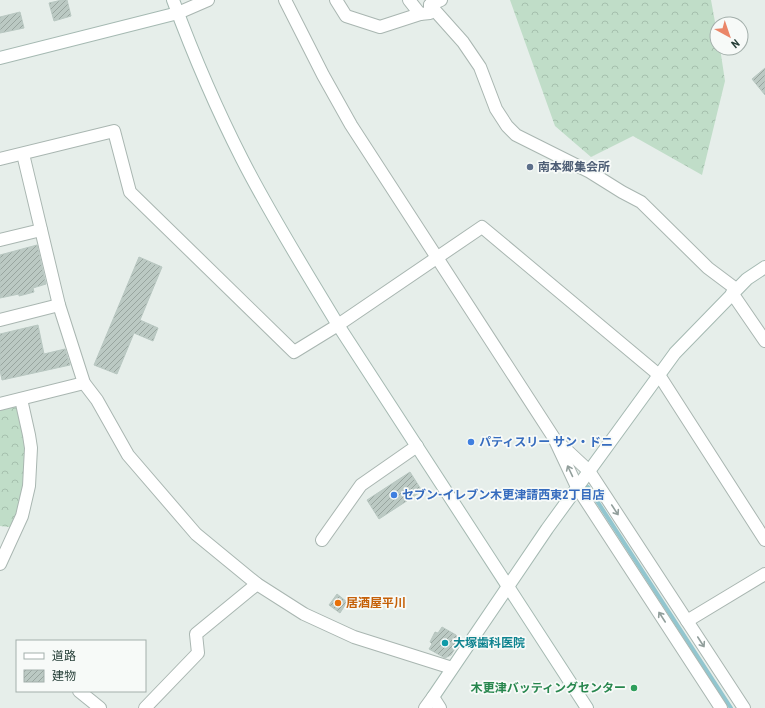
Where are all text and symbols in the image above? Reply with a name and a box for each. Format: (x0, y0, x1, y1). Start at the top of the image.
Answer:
north arrow (709, 16, 749, 56)
text: N (728, 36, 742, 51)
place label: 南本郷集会所 (538, 160, 610, 174)
marker: 南本郷集会所 (525, 162, 535, 172)
place label: パティスリー サン・ドニ (479, 435, 613, 449)
marker: パティスリー サン・ドニ (466, 437, 476, 447)
one-way arrow (566, 466, 573, 478)
place label: セブン-イレブン木更津請西東2丁目店 (402, 488, 604, 502)
marker: セブン-イレブン木更津請西東2丁目店 (389, 490, 399, 500)
one-way arrow (611, 504, 619, 515)
place label: 居酒屋平川 (346, 596, 406, 610)
marker: 居酒屋平川 (333, 598, 343, 608)
one-way arrow (657, 611, 665, 623)
place label: 大塚歯科医院 (453, 636, 525, 650)
one-way arrow (697, 636, 705, 647)
marker: 大塚歯科医院 (440, 638, 450, 648)
legend (16, 640, 146, 692)
text: 道路 (52, 649, 76, 663)
text: 建物 (52, 669, 76, 683)
place label: 木更津バッティングセンター (471, 681, 626, 695)
marker: 木更津バッティングセンター (629, 683, 639, 693)

